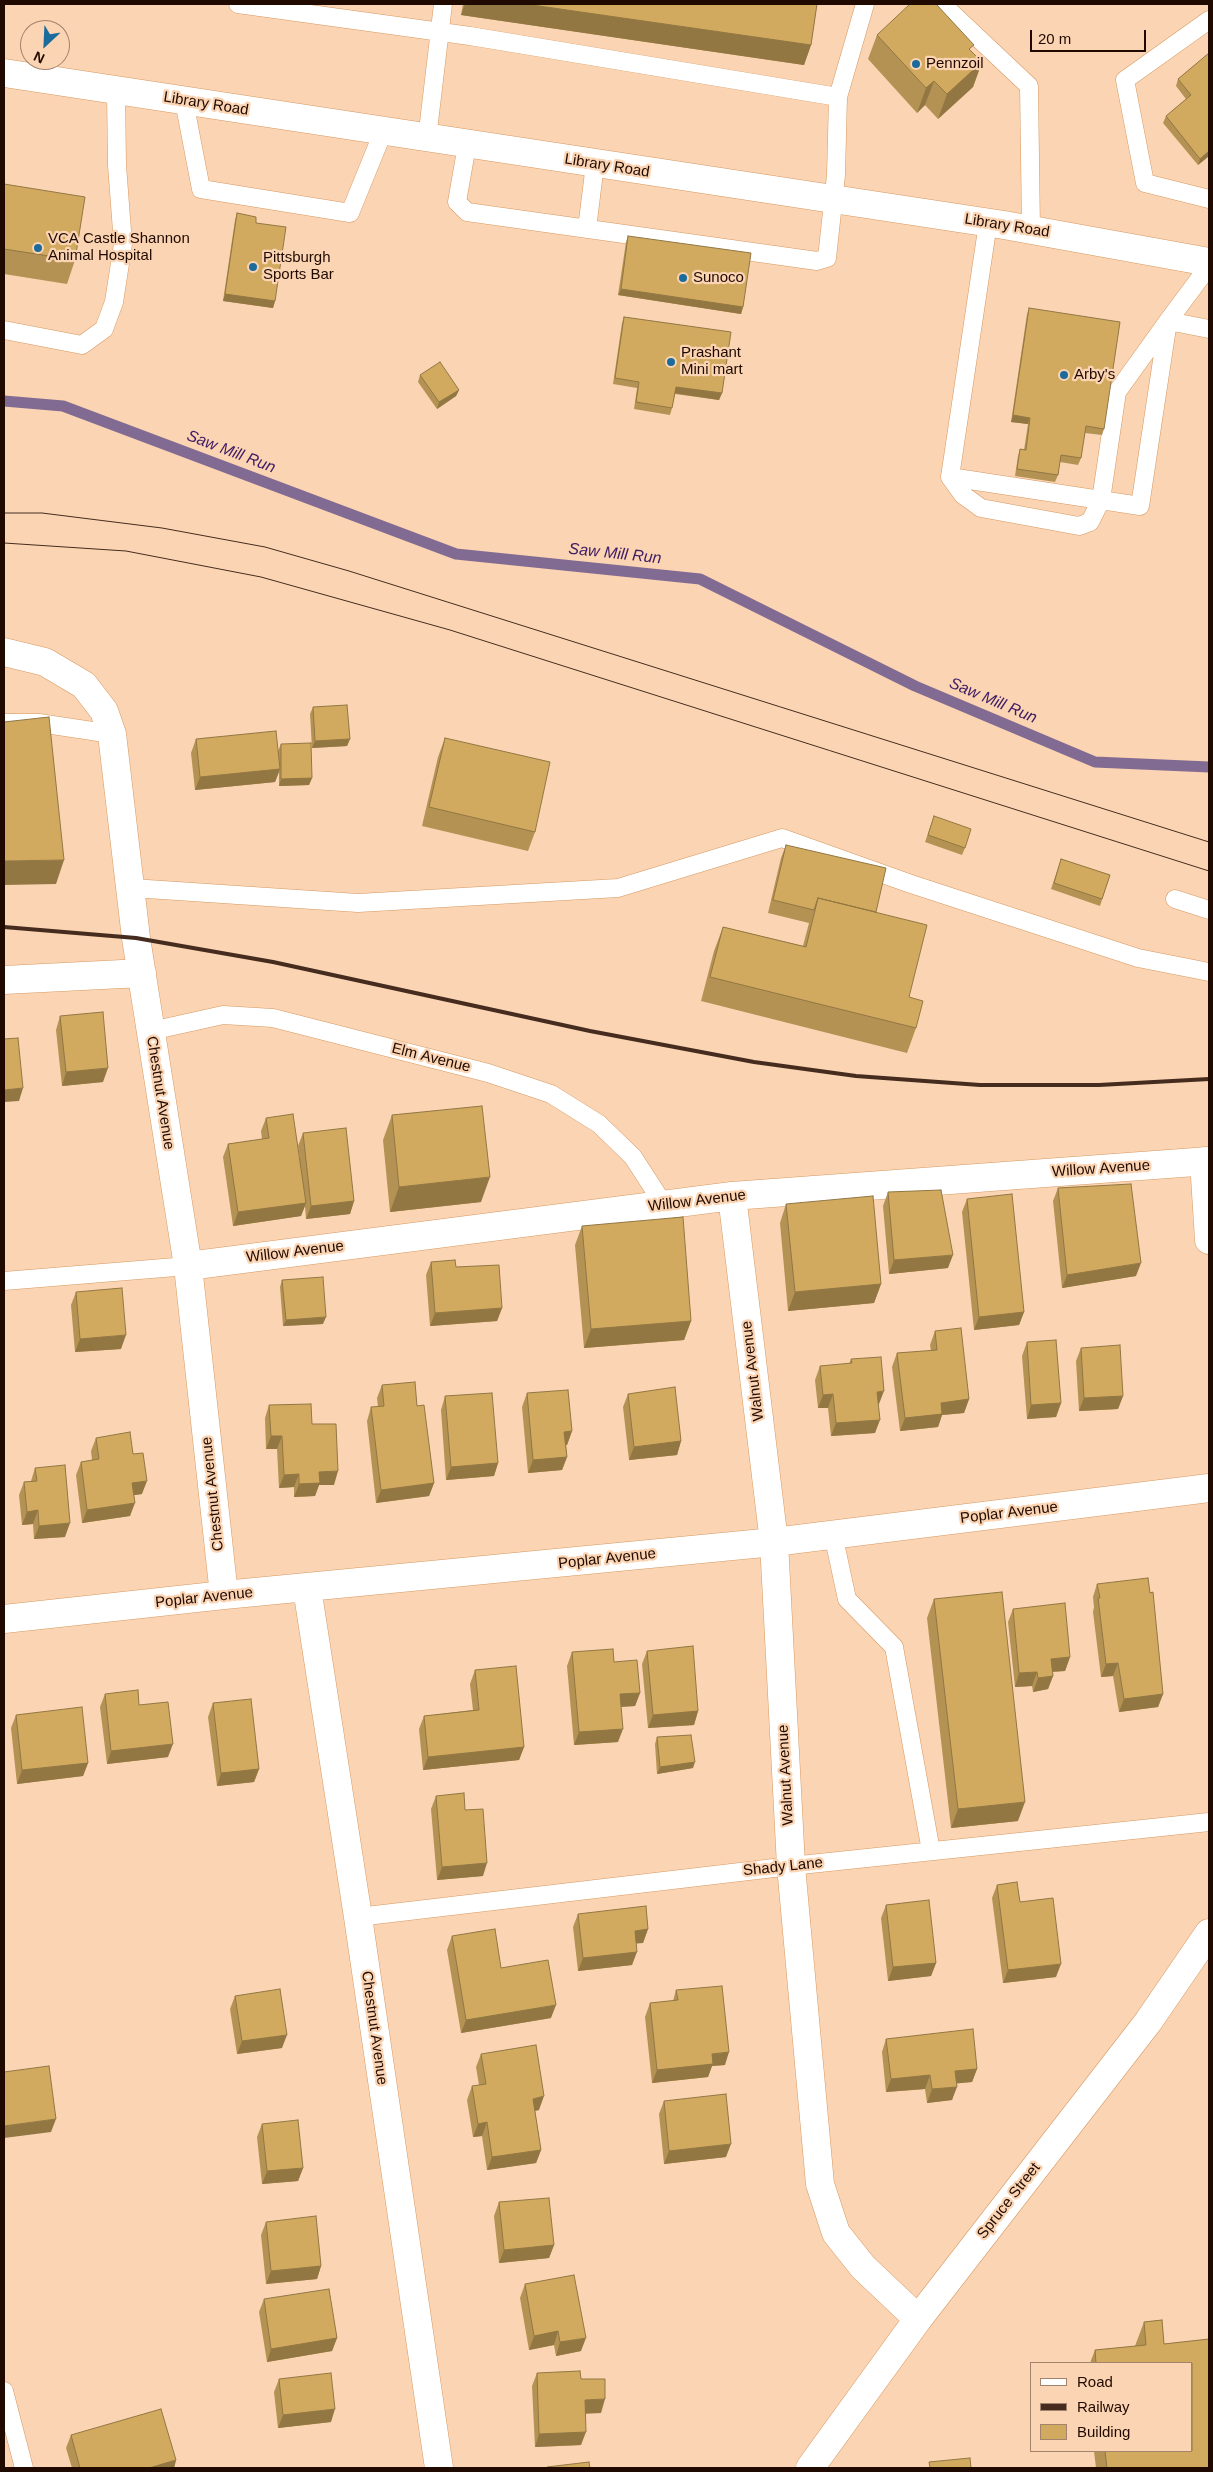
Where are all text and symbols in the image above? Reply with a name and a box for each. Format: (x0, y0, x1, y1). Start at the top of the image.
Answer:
north arrow (20, 20, 70, 70)
scale bar (1033, 20, 1149, 52)
text: 20 m (1038, 30, 1071, 47)
text: N (31, 48, 47, 67)
place label: Pennzoil (926, 55, 984, 73)
marker: Pennzoil (910, 58, 922, 70)
street label: Library Road (162, 88, 250, 120)
street label: Library Road (563, 150, 651, 182)
street label: Library Road (963, 210, 1051, 242)
place label: VCA Castle Shannon Animal Hospital (48, 230, 190, 265)
marker: VCA Castle Shannon Animal Hospital (32, 242, 44, 254)
place label: Pittsburgh Sports Bar (263, 249, 334, 284)
marker: Pittsburgh Sports Bar (247, 261, 259, 273)
place label: Sunoco (693, 269, 744, 287)
marker: Sunoco (677, 272, 689, 284)
place label: Prashant Mini mart (681, 344, 743, 379)
marker: Prashant Mini mart (665, 356, 677, 368)
place label: Arby's (1074, 366, 1115, 384)
marker: Arby's (1058, 369, 1070, 381)
water label: Saw Mill Run (184, 426, 278, 478)
water label: Saw Mill Run (568, 540, 662, 568)
water label: Saw Mill Run (946, 674, 1040, 728)
street label: Chestnut Avenue (142, 1035, 178, 1151)
street label: Elm Avenue (390, 1040, 472, 1076)
street label: Willow Avenue (1051, 1157, 1151, 1181)
street label: Willow Avenue (647, 1186, 747, 1216)
street label: Willow Avenue (245, 1237, 345, 1267)
street label: Walnut Avenue (738, 1320, 768, 1422)
street label: Chestnut Avenue (198, 1436, 228, 1552)
street label: Poplar Avenue (959, 1498, 1059, 1528)
street label: Poplar Avenue (557, 1545, 657, 1573)
street label: Poplar Avenue (154, 1584, 254, 1612)
street label: Walnut Avenue (774, 1724, 798, 1826)
street label: Shady Lane (742, 1854, 824, 1880)
street label: Chestnut Avenue (357, 1970, 391, 2086)
street label: Spruce Street (974, 2159, 1044, 2243)
legend (1030, 2362, 1193, 2452)
text: Road (1077, 2373, 1113, 2390)
text: Railway (1077, 2398, 1130, 2415)
text: Building (1077, 2423, 1130, 2440)

